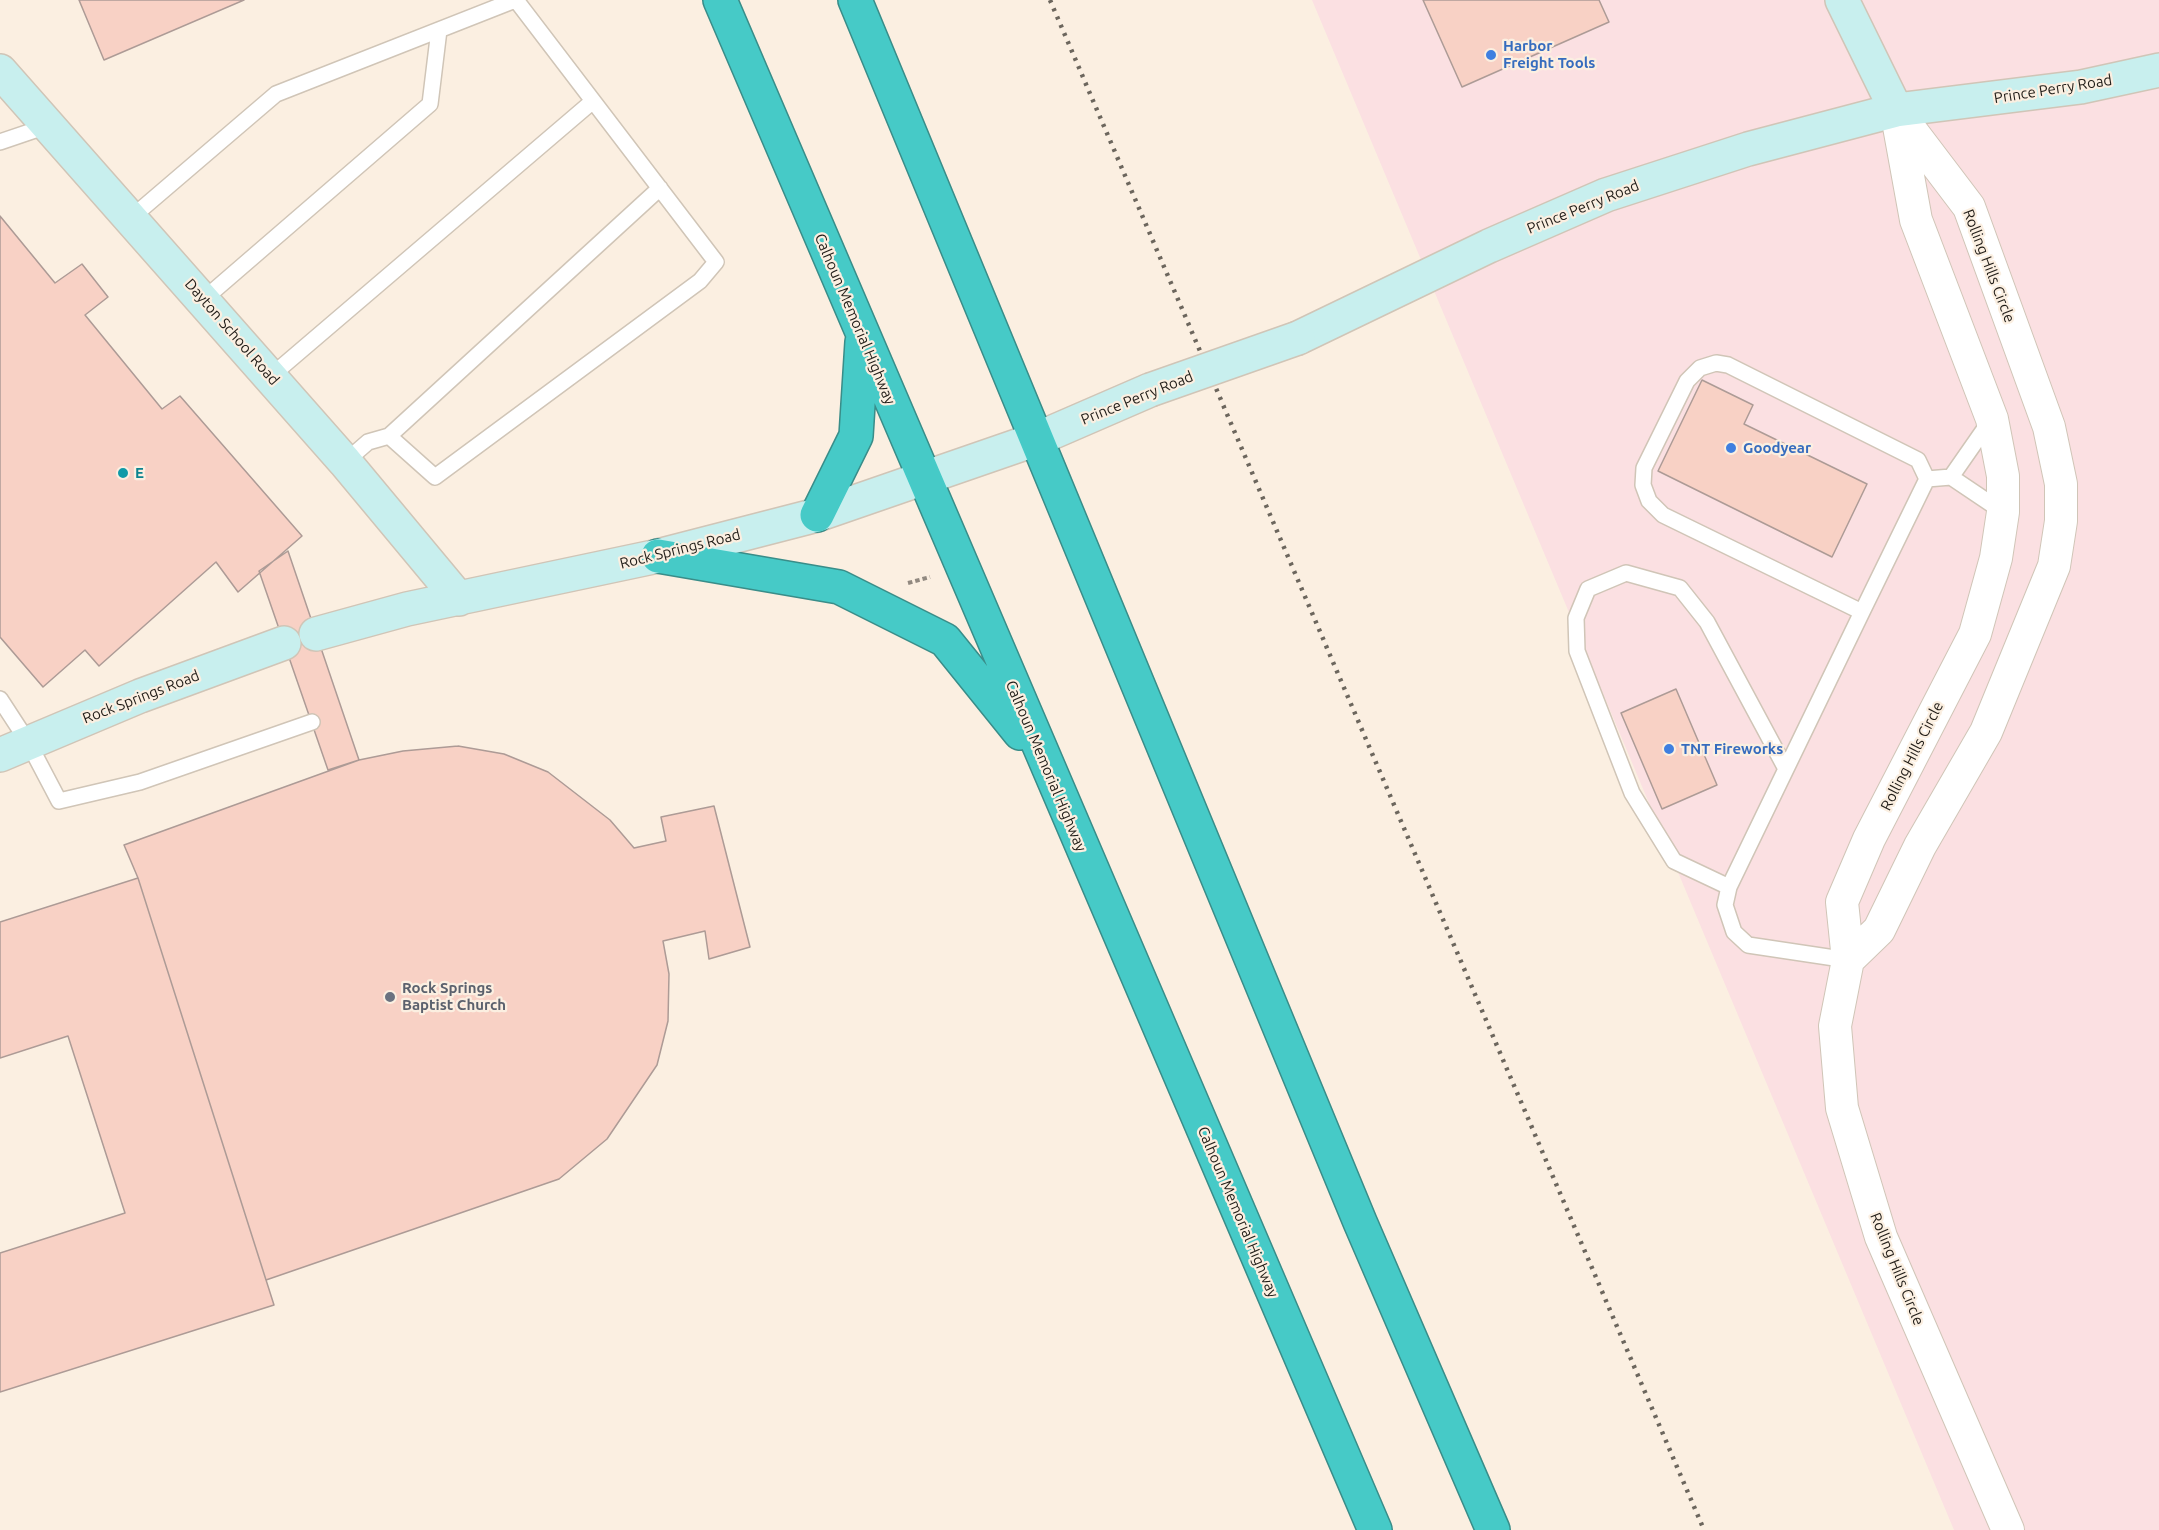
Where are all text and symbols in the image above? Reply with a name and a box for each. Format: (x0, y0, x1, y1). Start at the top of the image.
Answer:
place label: Harbor Freight Tools (1503, 37, 1595, 72)
marker: Harbor Freight Tools (1484, 48, 1498, 62)
street label: Prince Perry Road (1993, 71, 2113, 107)
street label: Prince Perry Road (1524, 176, 1642, 238)
street label: Rolling Hills Circle (1959, 207, 2019, 325)
street label: Calhoun Memorial Highway (811, 231, 899, 407)
street label: Dayton School Road (181, 275, 283, 389)
street label: Prince Perry Road (1078, 367, 1196, 429)
place label: Goodyear (1743, 439, 1811, 457)
marker: Goodyear (1724, 441, 1738, 455)
place label: E (135, 464, 144, 482)
marker: E (116, 466, 130, 480)
street label: Rock Springs Road (618, 525, 742, 573)
street label: Rock Springs Road (80, 666, 202, 728)
street label: Calhoun Memorial Highway (1002, 678, 1090, 854)
street label: Rolling Hills Circle (1877, 699, 1947, 813)
place label: TNT Fireworks (1681, 740, 1783, 758)
marker: TNT Fireworks (1662, 742, 1676, 756)
place label: Rock Springs Baptist Church (402, 979, 506, 1014)
marker: Rock Springs Baptist Church (383, 990, 397, 1004)
street label: Calhoun Memorial Highway (1194, 1124, 1282, 1300)
street label: Rolling Hills Circle (1866, 1210, 1928, 1328)

